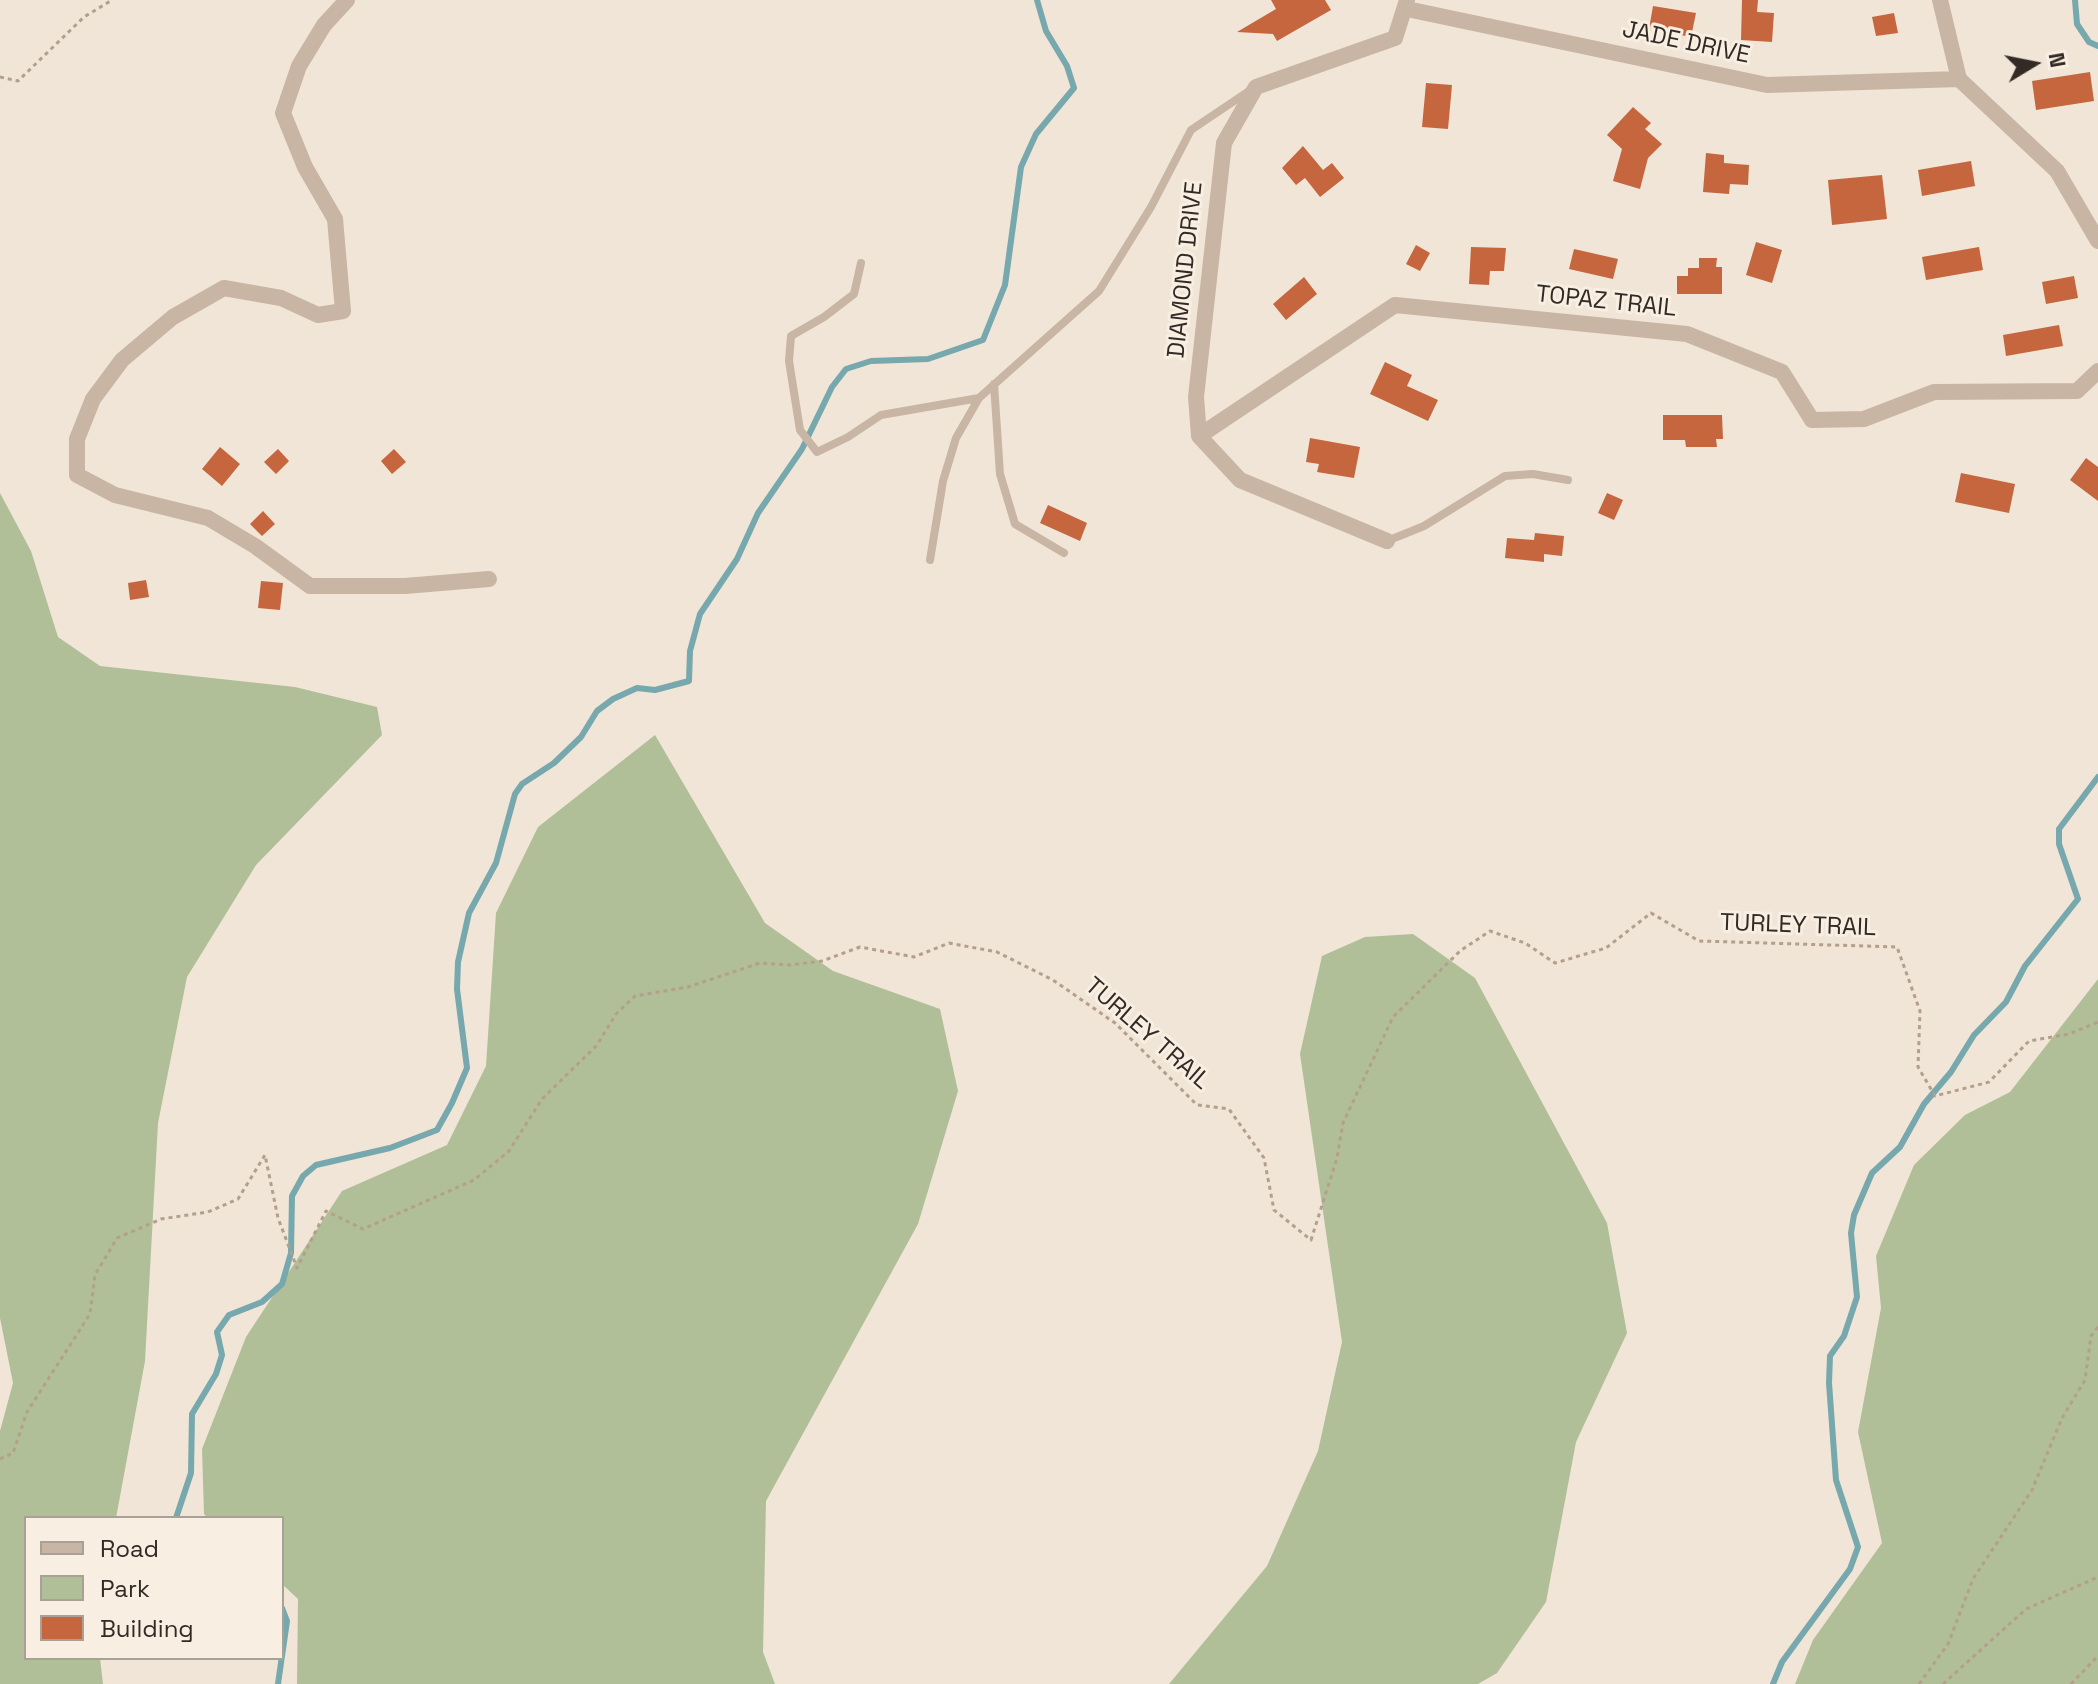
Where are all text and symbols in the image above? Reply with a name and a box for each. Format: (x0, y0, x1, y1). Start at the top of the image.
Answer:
street label: JADE DRIVE (1620, 15, 1752, 71)
north arrow (1994, 24, 2074, 104)
text: N (2043, 50, 2073, 70)
street label: DIAMOND DRIVE (1162, 180, 1210, 360)
street label: TOPAZ TRAIL (1534, 280, 1678, 324)
street label: TURLEY TRAIL (1720, 909, 1876, 943)
street label: TURLEY TRAIL (1079, 972, 1215, 1096)
legend (24, 1516, 284, 1660)
text: Road (100, 1533, 159, 1564)
text: Park (100, 1573, 150, 1604)
text: Building (100, 1613, 194, 1644)

